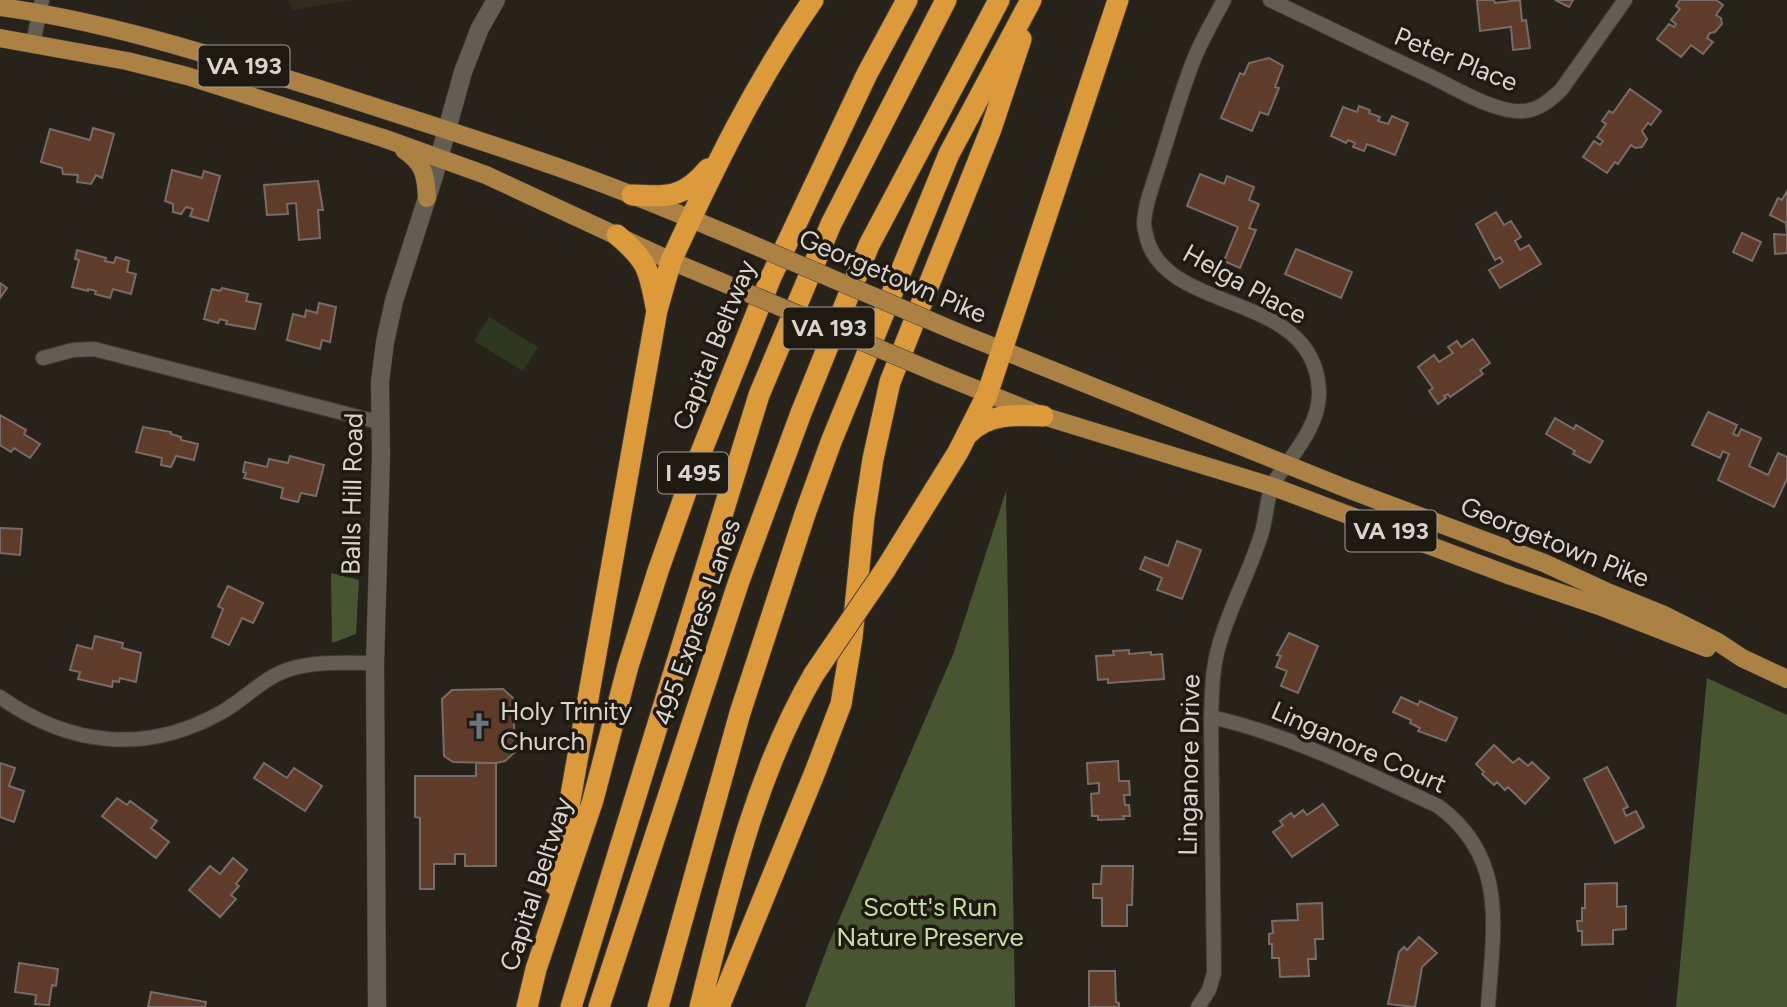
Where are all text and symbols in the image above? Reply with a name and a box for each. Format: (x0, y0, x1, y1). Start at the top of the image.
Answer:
street label: Peter Place (1390, 20, 1522, 98)
road number: VA 193 (198, 46, 290, 86)
street label: Georgetown Pike (794, 222, 992, 330)
street label: Helga Place (1177, 237, 1313, 331)
street label: Capital Beltway (665, 255, 763, 435)
road number: VA 193 (784, 307, 874, 348)
street label: Balls Hill Road (335, 413, 369, 575)
road number: I 495 (658, 452, 728, 494)
street label: Georgetown Pike (1456, 490, 1654, 594)
road number: VA 193 (1346, 510, 1436, 552)
street label: 495 Express Lanes (647, 514, 747, 730)
street label: Linganore Drive (1171, 674, 1207, 856)
street label: Linganore Court (1266, 694, 1452, 800)
place label: Holy Trinity Church (500, 695, 633, 757)
church icon: Holy Trinity Church (464, 711, 494, 741)
street label: Capital Beltway (493, 793, 579, 975)
park label: Scott's Run Nature Preserve (836, 891, 1024, 953)

